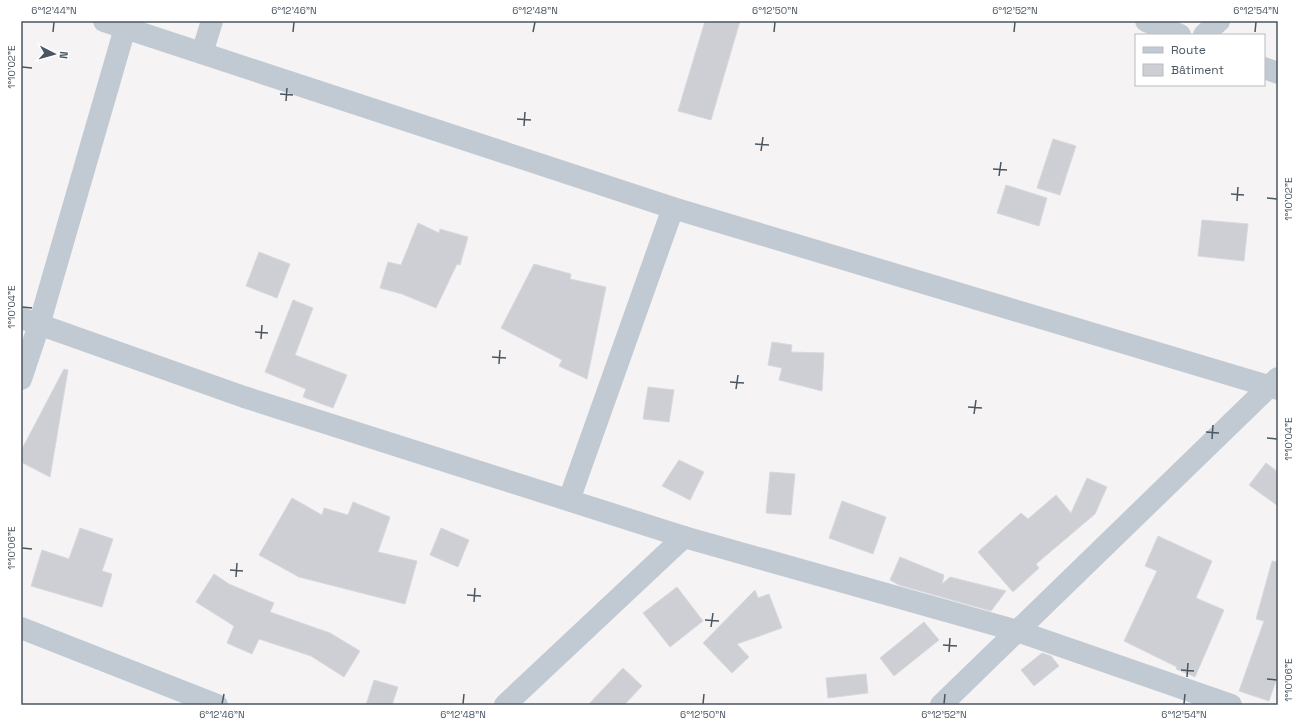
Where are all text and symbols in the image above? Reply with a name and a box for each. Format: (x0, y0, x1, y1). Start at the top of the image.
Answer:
text: 6°12'44"N (31, 4, 77, 17)
text: 6°12'46"N (271, 4, 317, 17)
text: 6°12'48"N (512, 4, 558, 17)
text: 6°12'50"N (752, 4, 798, 17)
text: 6°12'52"N (992, 4, 1038, 17)
text: 6°12'54"N (1233, 4, 1279, 17)
north arrow (34, 34, 74, 74)
legend (1135, 34, 1265, 86)
text: Route (1171, 42, 1206, 58)
text: 1°10'02"E (5, 45, 18, 89)
text: N (57, 51, 71, 59)
text: Bâtiment (1171, 62, 1224, 78)
text: 1°10'02"E (1282, 177, 1295, 221)
text: 1°10'04"E (5, 285, 18, 329)
text: 1°10'04"E (1282, 417, 1295, 461)
text: 1°10'06"E (5, 526, 18, 570)
text: 1°10'06"E (1282, 658, 1295, 702)
text: 6°12'46"N (199, 708, 245, 721)
text: 6°12'48"N (440, 708, 486, 721)
text: 6°12'50"N (680, 708, 726, 721)
text: 6°12'52"N (921, 708, 967, 721)
text: 6°12'54"N (1161, 708, 1207, 721)

